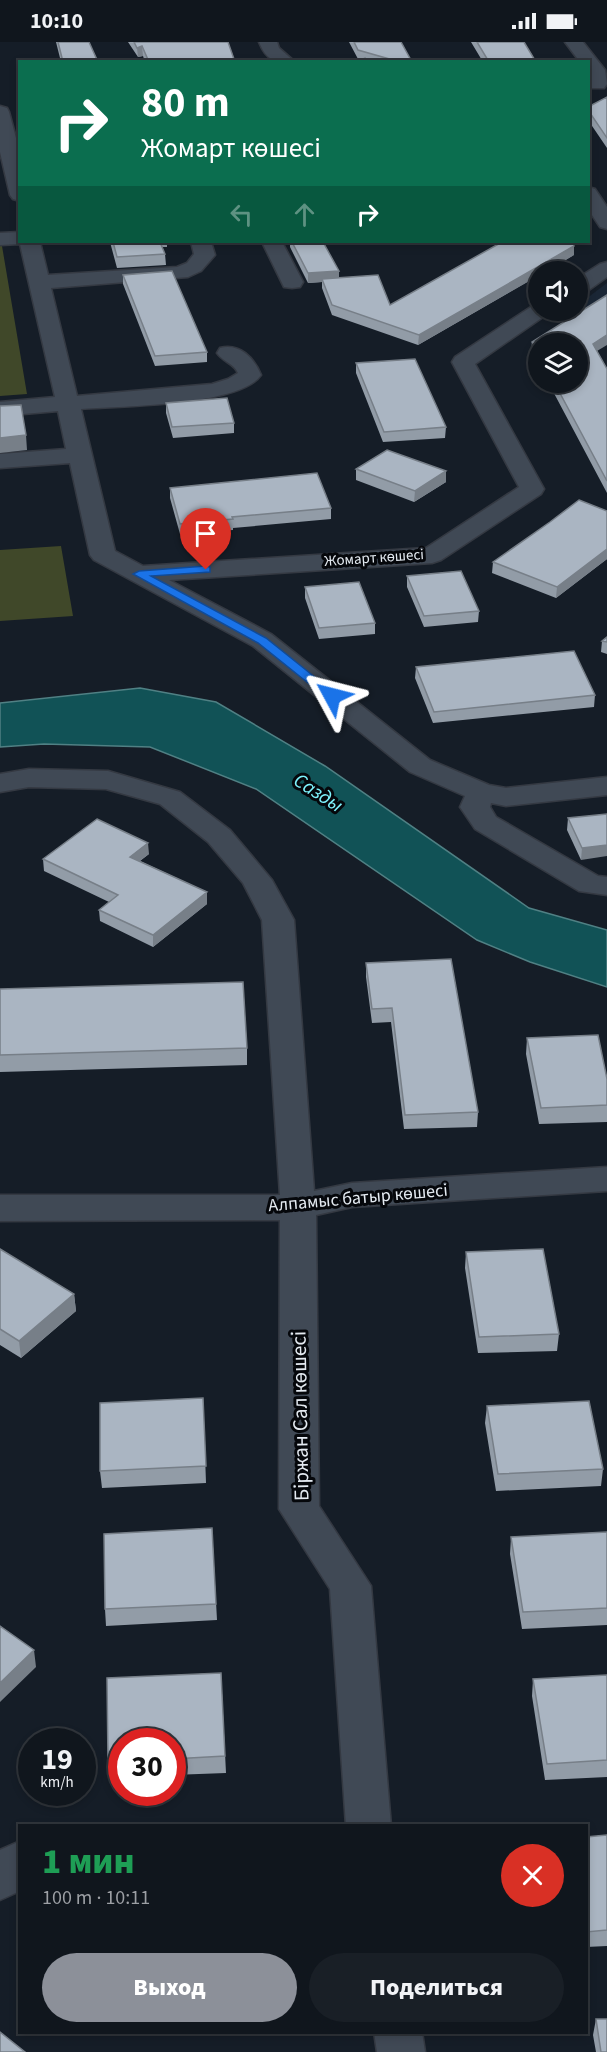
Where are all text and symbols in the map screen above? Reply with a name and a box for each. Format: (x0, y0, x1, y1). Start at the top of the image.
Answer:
text: 10:10 (30, 5, 83, 37)
text: 80 m (141, 73, 230, 133)
icon: right (42, 84, 120, 162)
text: Жомарт көшесі (141, 129, 321, 168)
icon: left (225, 198, 258, 231)
icon: ahead (288, 198, 321, 231)
icon: right (351, 198, 384, 231)
map controls (528, 261, 588, 393)
button: sound (528, 261, 588, 321)
button: layers (528, 333, 588, 393)
pin (180, 508, 231, 570)
icon: arrive (189, 517, 222, 550)
street label: Жомарт көшесі (323, 544, 425, 572)
position arrow (300, 664, 364, 728)
water label: Сазды (288, 767, 348, 819)
street label: Алпамыс батыр көшесі (267, 1178, 449, 1218)
street label: Біржан Сал көшесі (284, 1331, 316, 1501)
speed limit sign: 30 (108, 1728, 186, 1806)
text: 19 (41, 1738, 73, 1781)
text: km/h (40, 1772, 74, 1793)
text: 1 мин (42, 1836, 135, 1887)
button: close (501, 1844, 564, 1907)
text: 100 m · 10:11 (42, 1884, 150, 1912)
button: Выход (42, 1953, 297, 2022)
button: Поделиться (309, 1953, 564, 2022)

